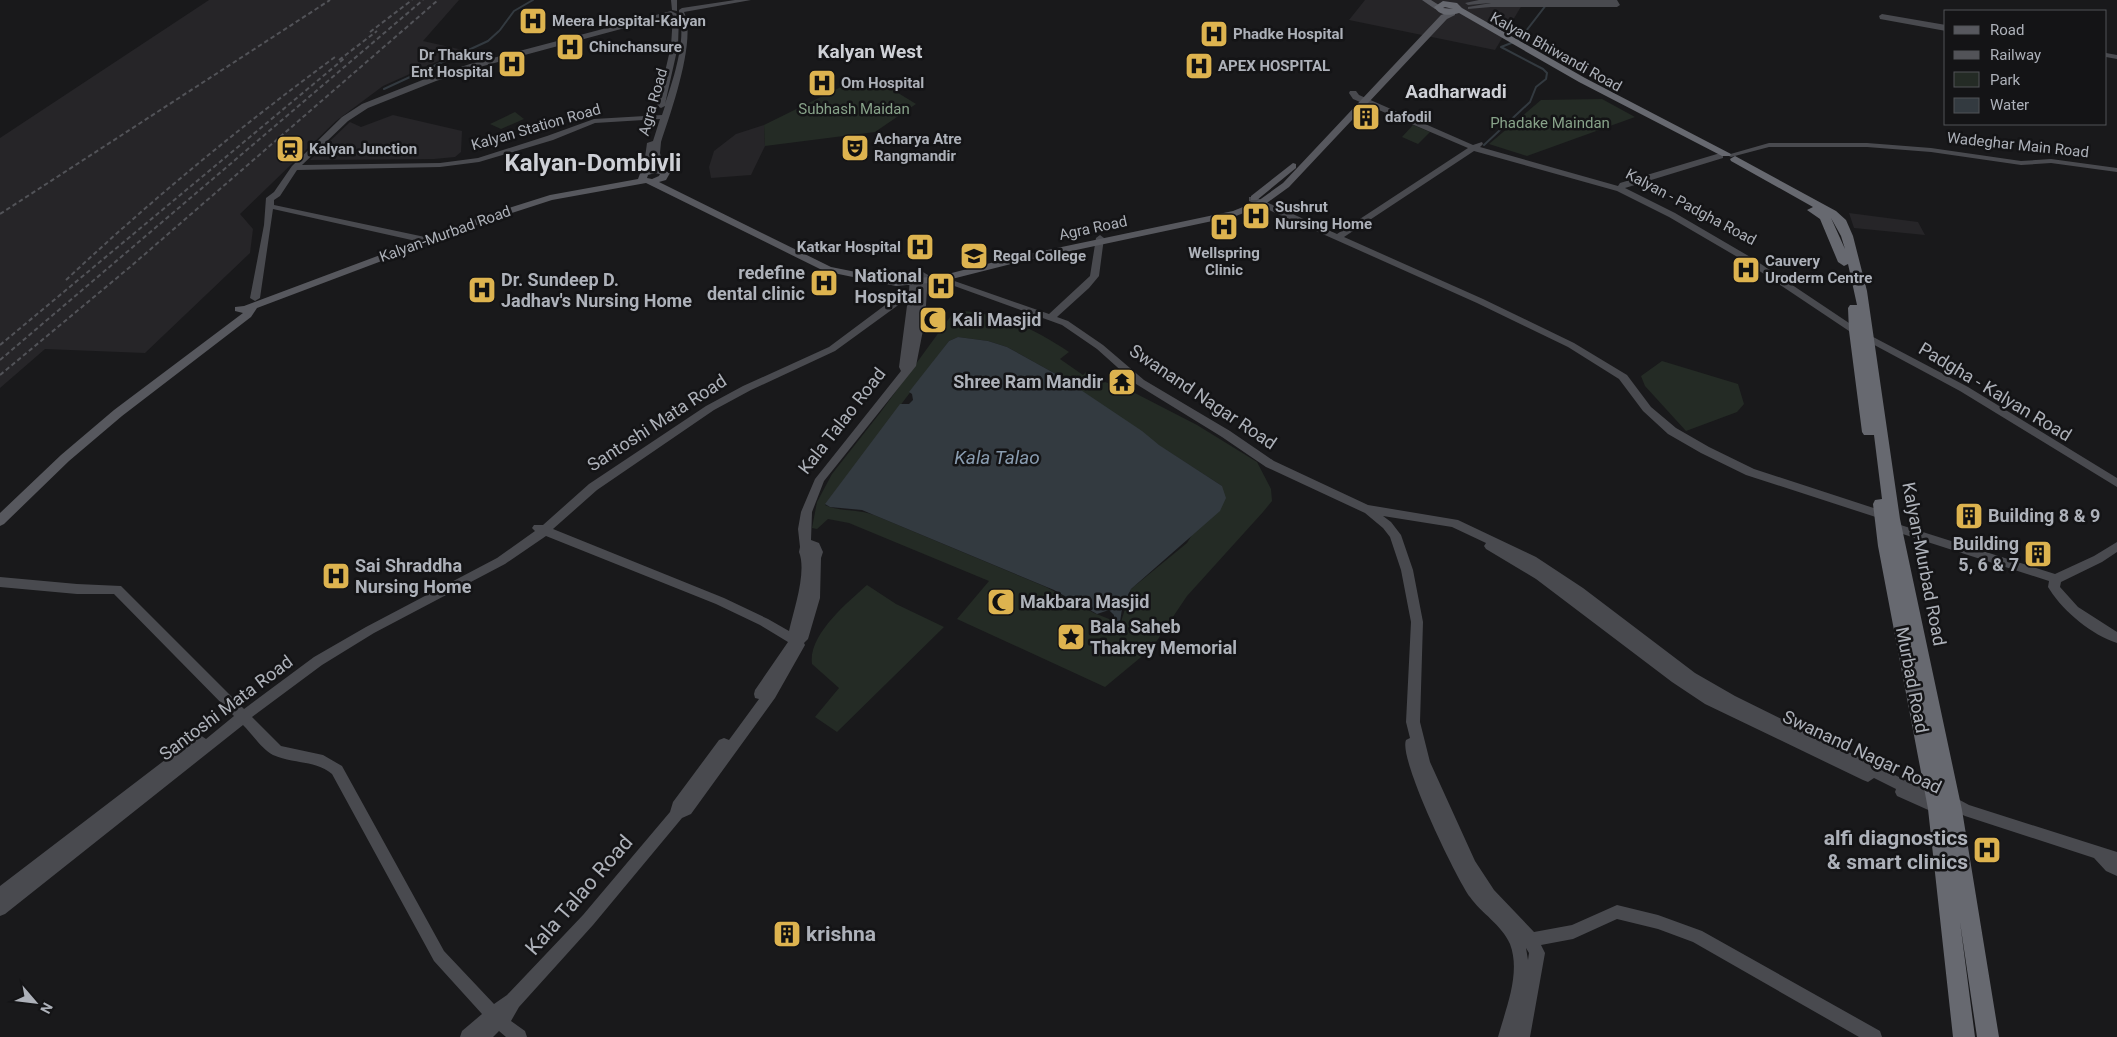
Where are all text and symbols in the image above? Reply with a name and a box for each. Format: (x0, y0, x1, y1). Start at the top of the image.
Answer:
hospital icon: Meera Hospital-Kalyan (518, 6, 548, 36)
street label: Kalyan Bhiwandi Road (1487, 8, 1625, 96)
legend (1944, 10, 2107, 125)
place label: Meera Hospital-Kalyan (552, 12, 706, 30)
hospital icon: Phadke Hospital (1199, 19, 1229, 49)
text: Road (1990, 21, 2024, 39)
place label: Phadke Hospital (1233, 25, 1344, 43)
hospital icon: Chinchansure (555, 32, 585, 62)
place label: Chinchansure (589, 38, 682, 56)
district label: Kalyan West (817, 40, 923, 63)
place label: Dr Thakurs Ent Hospital (411, 46, 493, 81)
text: Railway (1990, 46, 2041, 64)
hospital icon: Dr Thakurs Ent Hospital (497, 49, 527, 79)
hospital icon: APEX HOSPITAL (1184, 51, 1214, 81)
place label: APEX HOSPITAL (1218, 57, 1330, 75)
street label: Agra Road (635, 66, 671, 138)
hospital icon: Om Hospital (807, 68, 837, 98)
text: Park (1990, 71, 2021, 89)
place label: Om Hospital (841, 74, 924, 92)
district label: Aadharwadi (1405, 80, 1507, 103)
text: Water (1990, 96, 2029, 114)
street label: Kalyan Station Road (469, 100, 603, 154)
park label: Subhash Maidan (798, 100, 910, 118)
building icon: dafodil (1351, 102, 1381, 132)
place label: dafodil (1385, 108, 1432, 126)
park label: Phadake Maindan (1490, 114, 1610, 132)
street label: Wadeghar Main Road (1946, 129, 2090, 161)
place label: Acharya Atre Rangmandir (874, 130, 962, 165)
theatre icon: Acharya Atre Rangmandir (840, 133, 870, 163)
station icon: Kalyan Junction (275, 134, 305, 164)
place label: Kalyan Junction (309, 140, 417, 158)
district label: Kalyan-Dombivli (505, 149, 681, 177)
street label: Kalyan - Padgha Road (1623, 165, 1759, 249)
place label: Sushrut Nursing Home (1275, 198, 1372, 233)
hospital icon: Sushrut Nursing Home (1241, 201, 1271, 231)
street label: Kalyan-Murbad Road (377, 202, 513, 266)
street label: Agra Road (1057, 212, 1129, 244)
hospital icon: Wellspring Clinic (1209, 212, 1239, 242)
hospital icon: Katkar Hospital (905, 232, 935, 262)
place label: Katkar Hospital (797, 238, 901, 256)
school or university icon: Regal College (959, 241, 989, 271)
place label: Wellspring Clinic (1188, 244, 1260, 279)
place label: Regal College (993, 247, 1086, 265)
place label: Cauvery Uroderm Centre (1765, 252, 1872, 287)
hospital icon: Cauvery Uroderm Centre (1731, 255, 1761, 285)
place label: redefine dental clinic (707, 262, 805, 304)
place label: National Hospital (854, 265, 922, 307)
hospital icon: redefine dental clinic (809, 268, 839, 298)
place label: Dr. Sundeep D. Jadhav's Nursing Home (501, 269, 692, 311)
hospital icon: National Hospital (926, 271, 956, 301)
hospital icon: Dr. Sundeep D. Jadhav's Nursing Home (467, 275, 497, 305)
mosque icon: Kali Masjid (918, 305, 948, 335)
place label: Kali Masjid (952, 309, 1041, 330)
street label: Padgha - Kalyan Road (1915, 338, 2075, 445)
street label: Swanand Nagar Road (1126, 340, 1281, 454)
street label: Kala Talao Road (794, 363, 890, 478)
temple icon: Shree Ram Mandir (1107, 367, 1137, 397)
street label: Santoshi Mata Road (583, 370, 730, 475)
place label: Shree Ram Mandir (953, 371, 1103, 392)
water label: Kala Talao (954, 446, 1040, 469)
street label: Kalyan-Murbad Road (1898, 480, 1951, 647)
building icon: Building 8 & 9 (1954, 501, 1984, 531)
place label: Building 8 & 9 (1988, 505, 2100, 526)
place label: Building 5, 6 & 7 (1953, 533, 2019, 575)
building icon: Building 5, 6 & 7 (2023, 539, 2053, 569)
place label: Sai Shraddha Nursing Home (355, 555, 472, 597)
hospital icon: Sai Shraddha Nursing Home (321, 561, 351, 591)
mosque icon: Makbara Masjid (986, 587, 1016, 617)
place label: Makbara Masjid (1020, 591, 1149, 612)
place label: Bala Saheb Thakrey Memorial (1090, 616, 1237, 658)
place icon: Bala Saheb Thakrey Memorial (1056, 622, 1086, 652)
street label: Murbad Road (1892, 625, 1933, 735)
street label: Santoshi Mata Road (155, 651, 296, 765)
street label: Swanand Nagar Road (1780, 706, 1945, 798)
place label: alfi diagnostics & smart clinics (1824, 826, 1968, 874)
street label: Kala Talao Road (521, 830, 637, 960)
hospital icon: alfi diagnostics & smart clinics (1972, 835, 2002, 865)
building icon: krishna (772, 919, 802, 949)
place label: krishna (806, 922, 876, 946)
north arrow (10, 977, 60, 1027)
text: N (37, 1000, 56, 1016)

